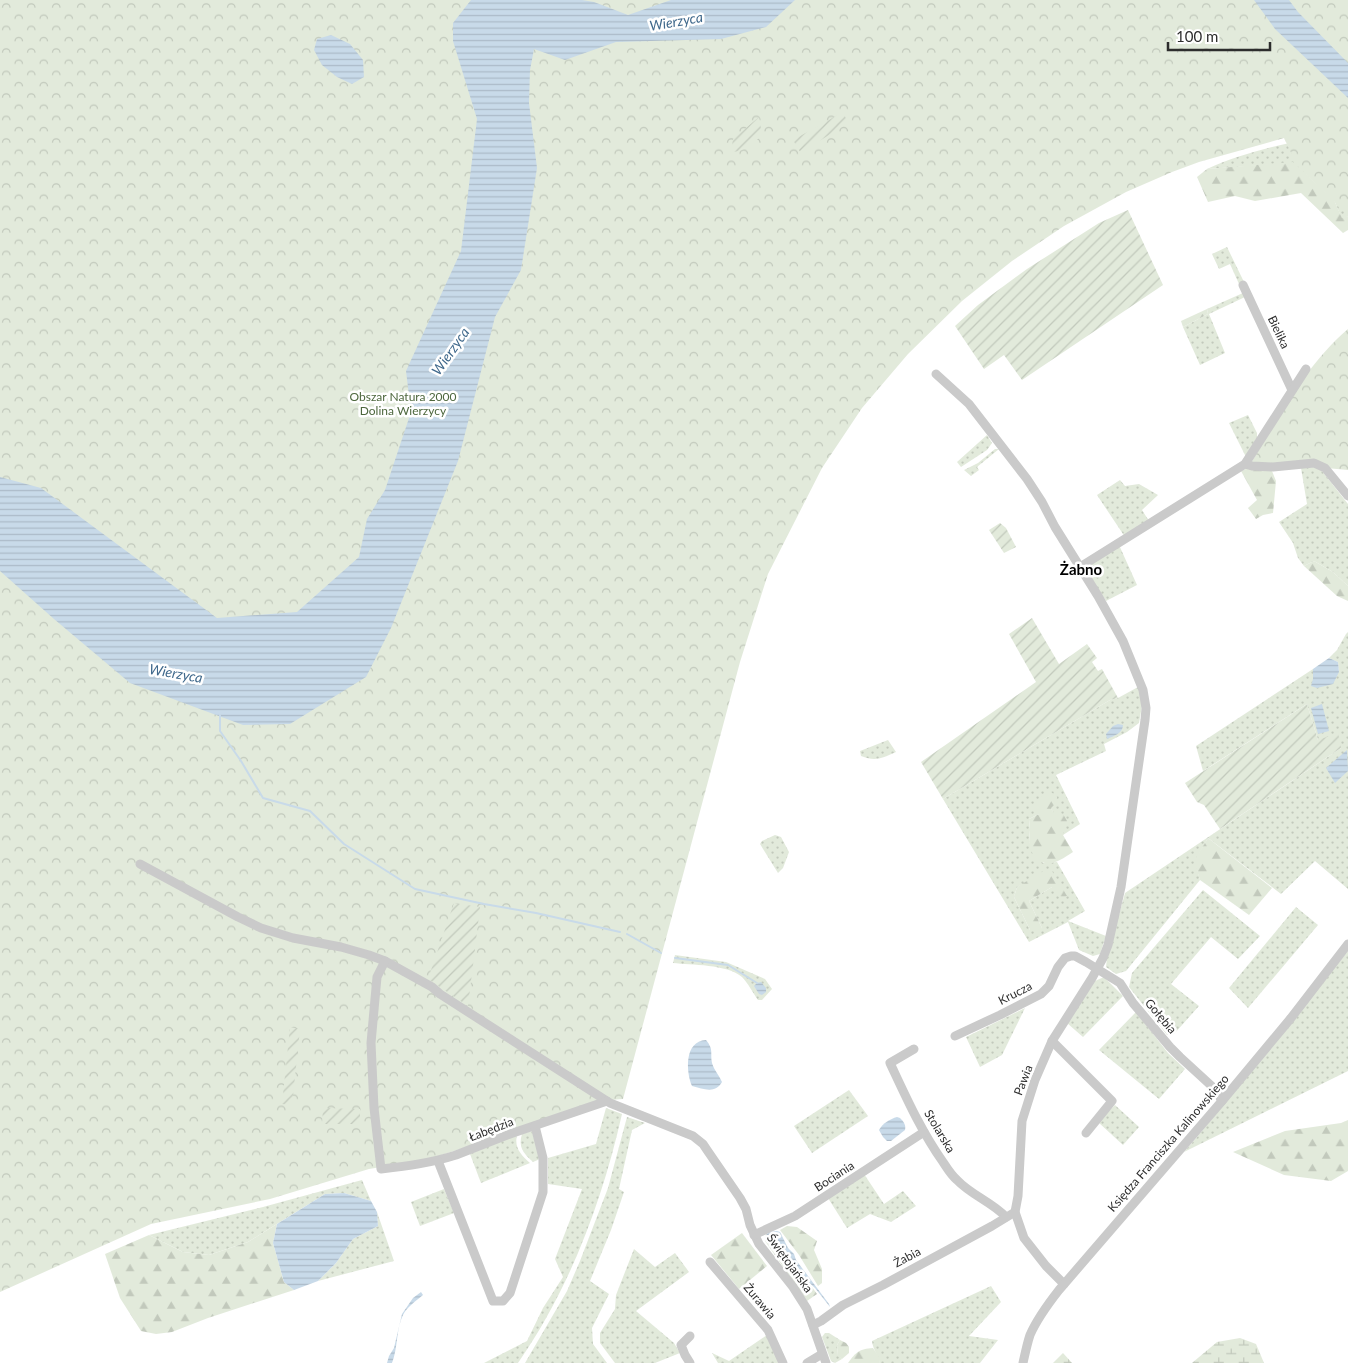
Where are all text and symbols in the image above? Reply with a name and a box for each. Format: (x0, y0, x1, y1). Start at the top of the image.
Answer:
water label: Wierzyca (648, 8, 704, 34)
scale bar (1168, 20, 1270, 52)
text: 100 m (1176, 27, 1218, 45)
street label: Bielika (1265, 313, 1293, 351)
water label: Wierzyca (428, 324, 472, 378)
park label: Obszar Natura 2000 Dolina Wierzycy (350, 389, 457, 418)
district label: Żabno (1060, 560, 1103, 578)
water label: Wierzyca (148, 660, 204, 686)
street label: Krucza (995, 978, 1035, 1008)
street label: Gołębia (1142, 995, 1180, 1037)
street label: Pawia (1010, 1063, 1036, 1097)
street label: Księdza Franciszka Kalinowskiego (1104, 1071, 1232, 1215)
street label: Stolarska (921, 1107, 959, 1155)
street label: Łabędzia (467, 1114, 515, 1144)
street label: Bociania (811, 1158, 857, 1194)
street label: Świętojańska (764, 1231, 816, 1295)
street label: Żabia (891, 1244, 923, 1270)
street label: Żurawia (741, 1280, 779, 1322)

